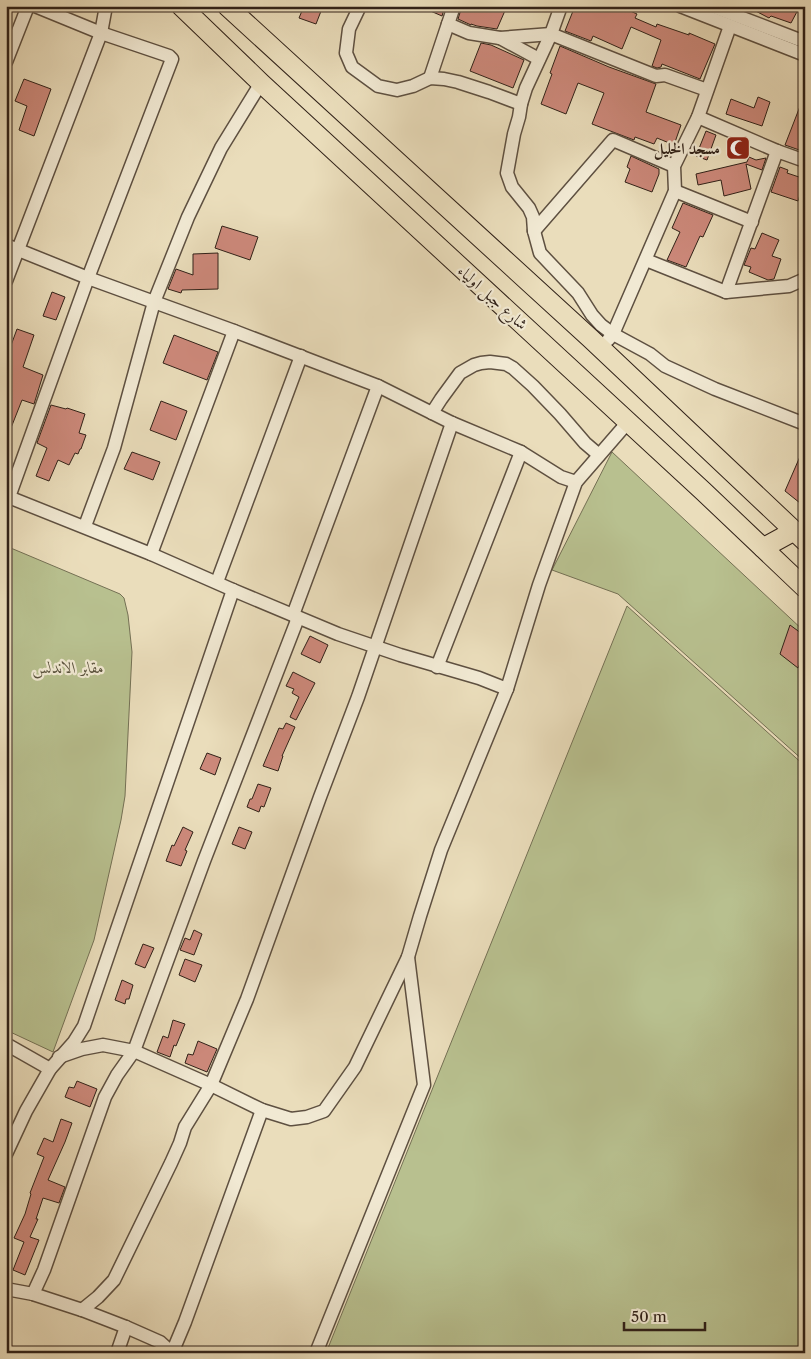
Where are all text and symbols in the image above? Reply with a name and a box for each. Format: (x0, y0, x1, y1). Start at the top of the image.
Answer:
mosque icon: مسجد الخليل (725, 135, 751, 161)
place label: مسجد الخليل (654, 138, 720, 160)
street label: شارع جبل اولياء (451, 260, 532, 337)
park label: مقابر الاندلس (32, 657, 104, 679)
scale bar (624, 1299, 705, 1331)
text: 50 m (631, 1307, 667, 1326)

